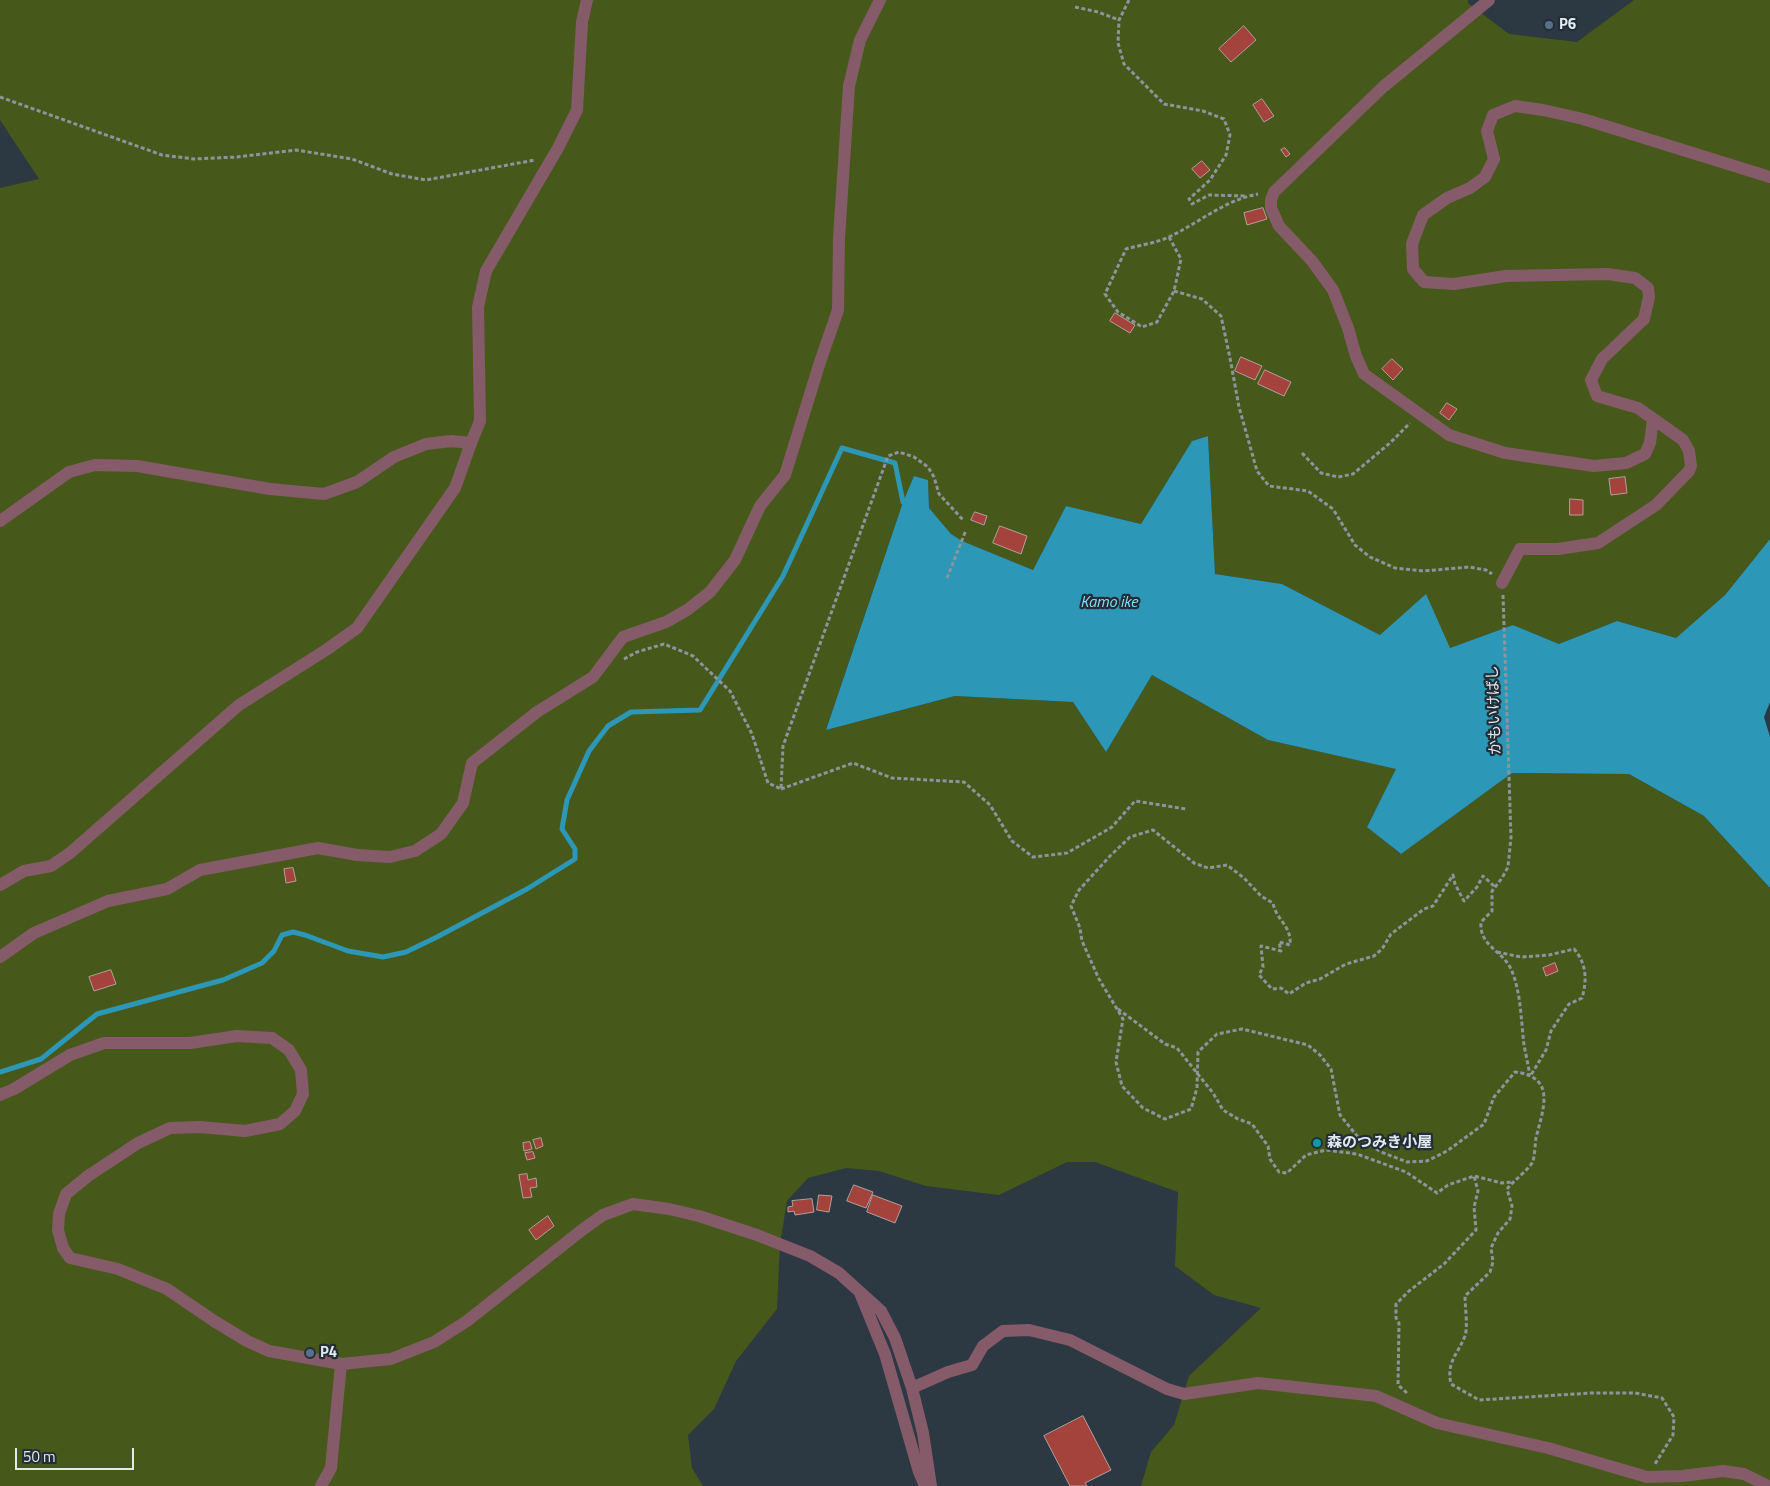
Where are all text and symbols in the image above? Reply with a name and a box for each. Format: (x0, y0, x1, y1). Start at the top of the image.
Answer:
place label: P6 (1559, 16, 1576, 34)
marker: P6 (1543, 19, 1555, 31)
water label: Kamo ike (1080, 593, 1138, 613)
street label: かもいけばし (1484, 665, 1506, 755)
place label: 森のつみき小屋 (1327, 1134, 1432, 1152)
marker: 森のつみき小屋 (1311, 1137, 1323, 1149)
place label: P4 (320, 1344, 337, 1362)
marker: P4 (304, 1347, 316, 1359)
scale bar (18, 1438, 136, 1470)
text: 50 m (23, 1445, 56, 1468)

